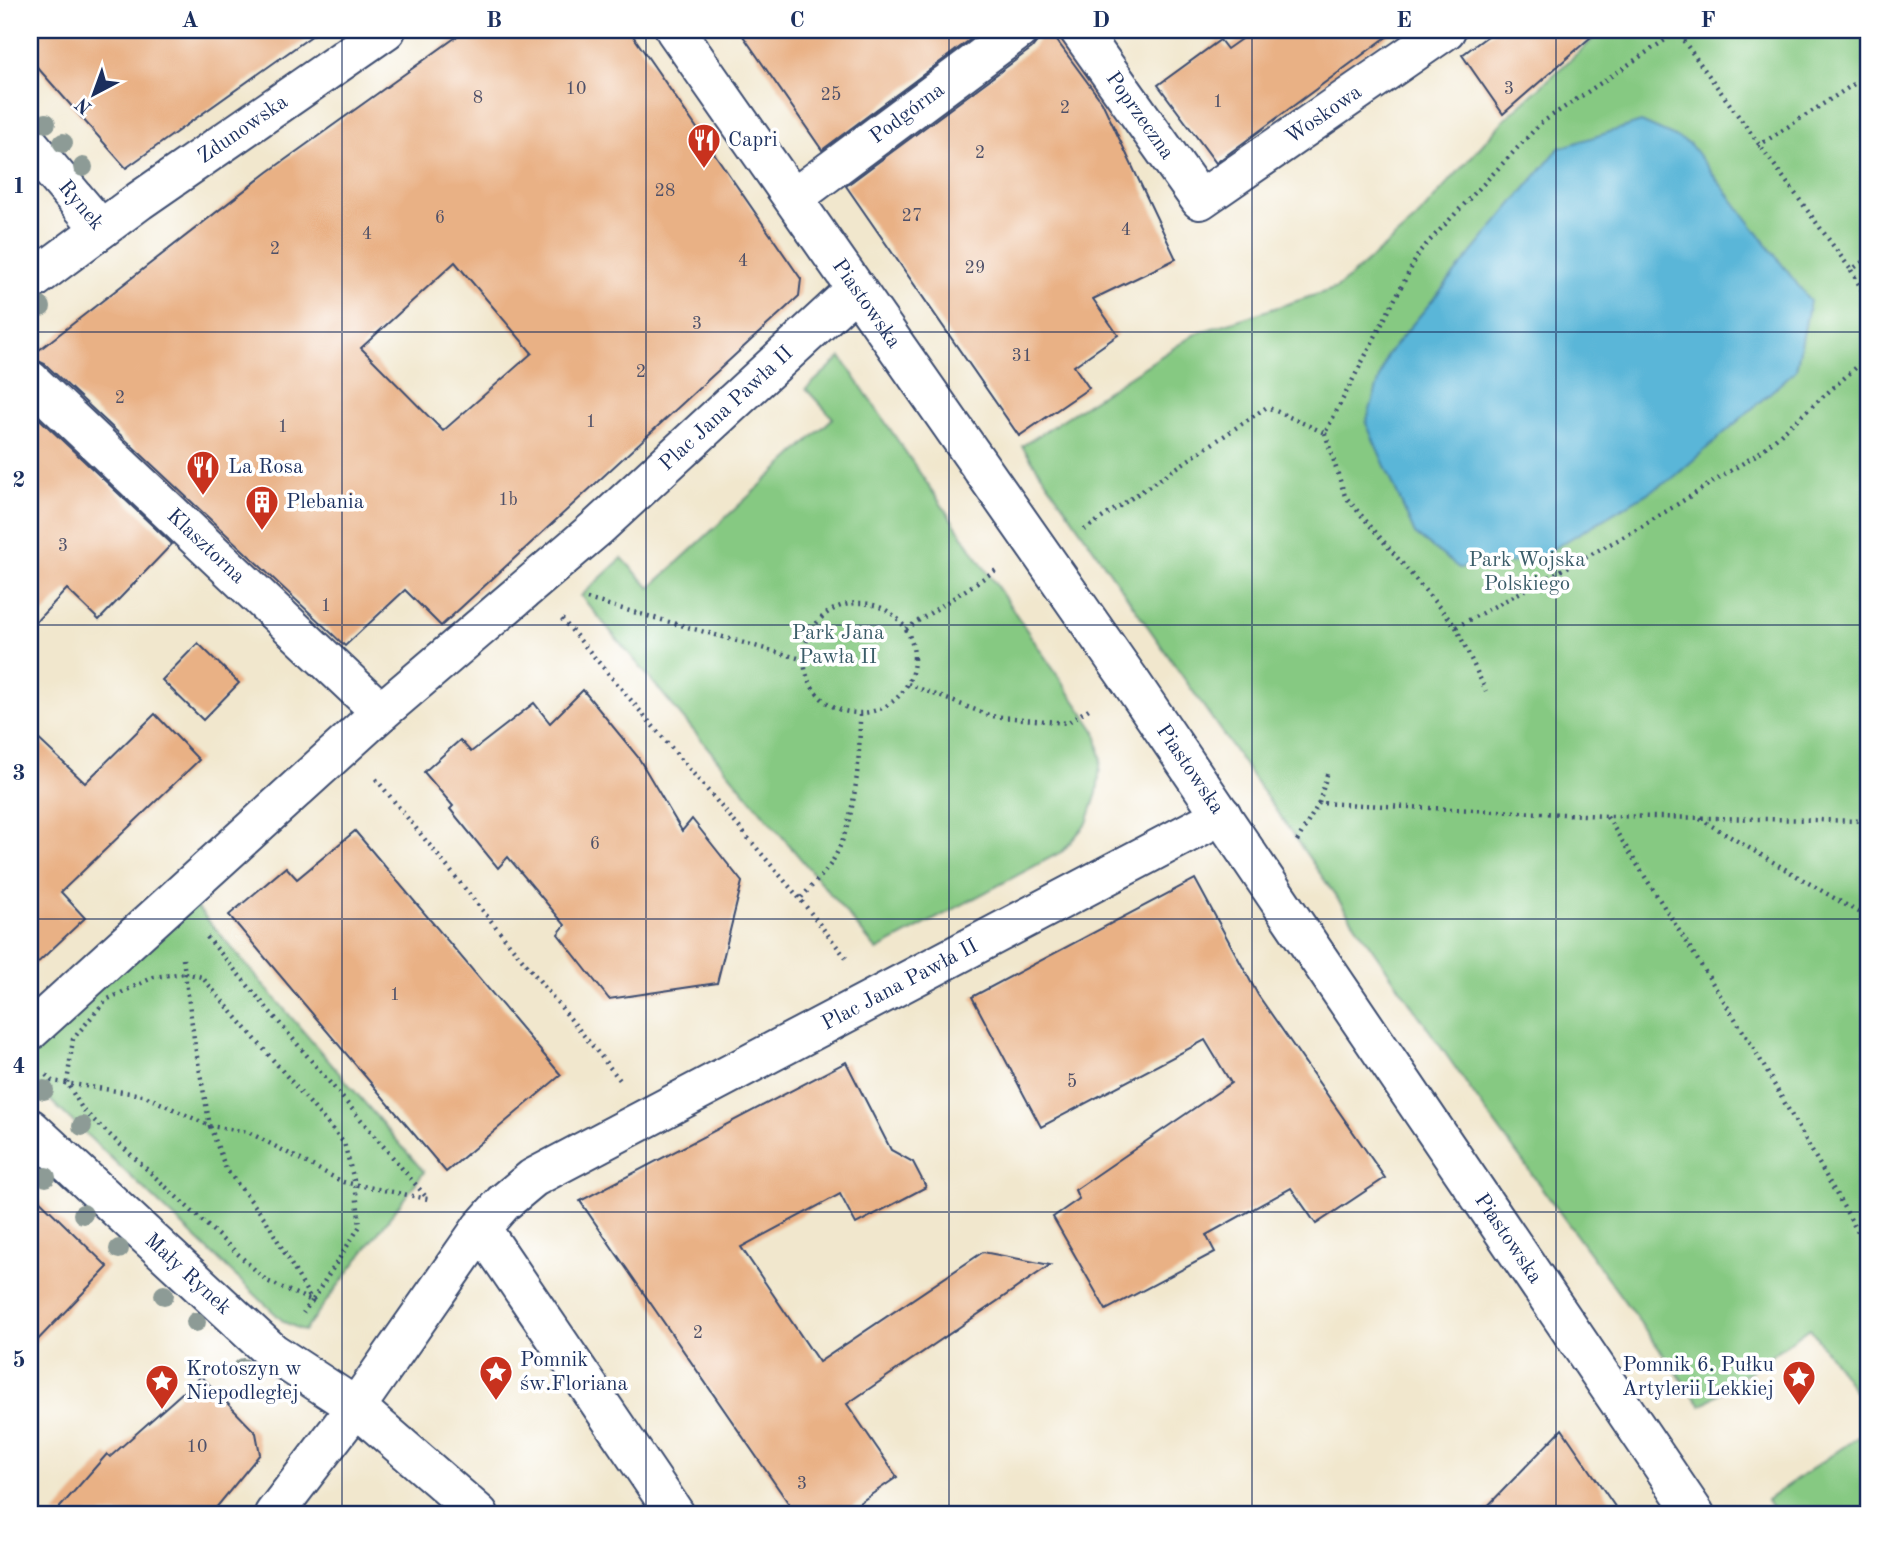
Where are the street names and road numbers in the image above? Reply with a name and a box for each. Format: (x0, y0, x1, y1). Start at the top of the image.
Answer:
street label: Poprzeczna (1102, 68, 1178, 163)
street label: Podgórna (866, 79, 948, 148)
street label: Woskowa (1282, 81, 1365, 148)
street label: Zdunowska (194, 91, 292, 167)
street label: Rynek (54, 176, 108, 234)
street label: Piastowska (828, 255, 905, 352)
street label: Plac Jana Pawła II (656, 342, 797, 475)
street label: Klasztorna (163, 505, 249, 588)
street label: Piastowska (1152, 720, 1228, 818)
street label: Plac Jana Pawła II (818, 935, 981, 1034)
street label: Piastowska (1471, 1190, 1546, 1287)
street label: Mały Rynek (141, 1229, 235, 1319)

